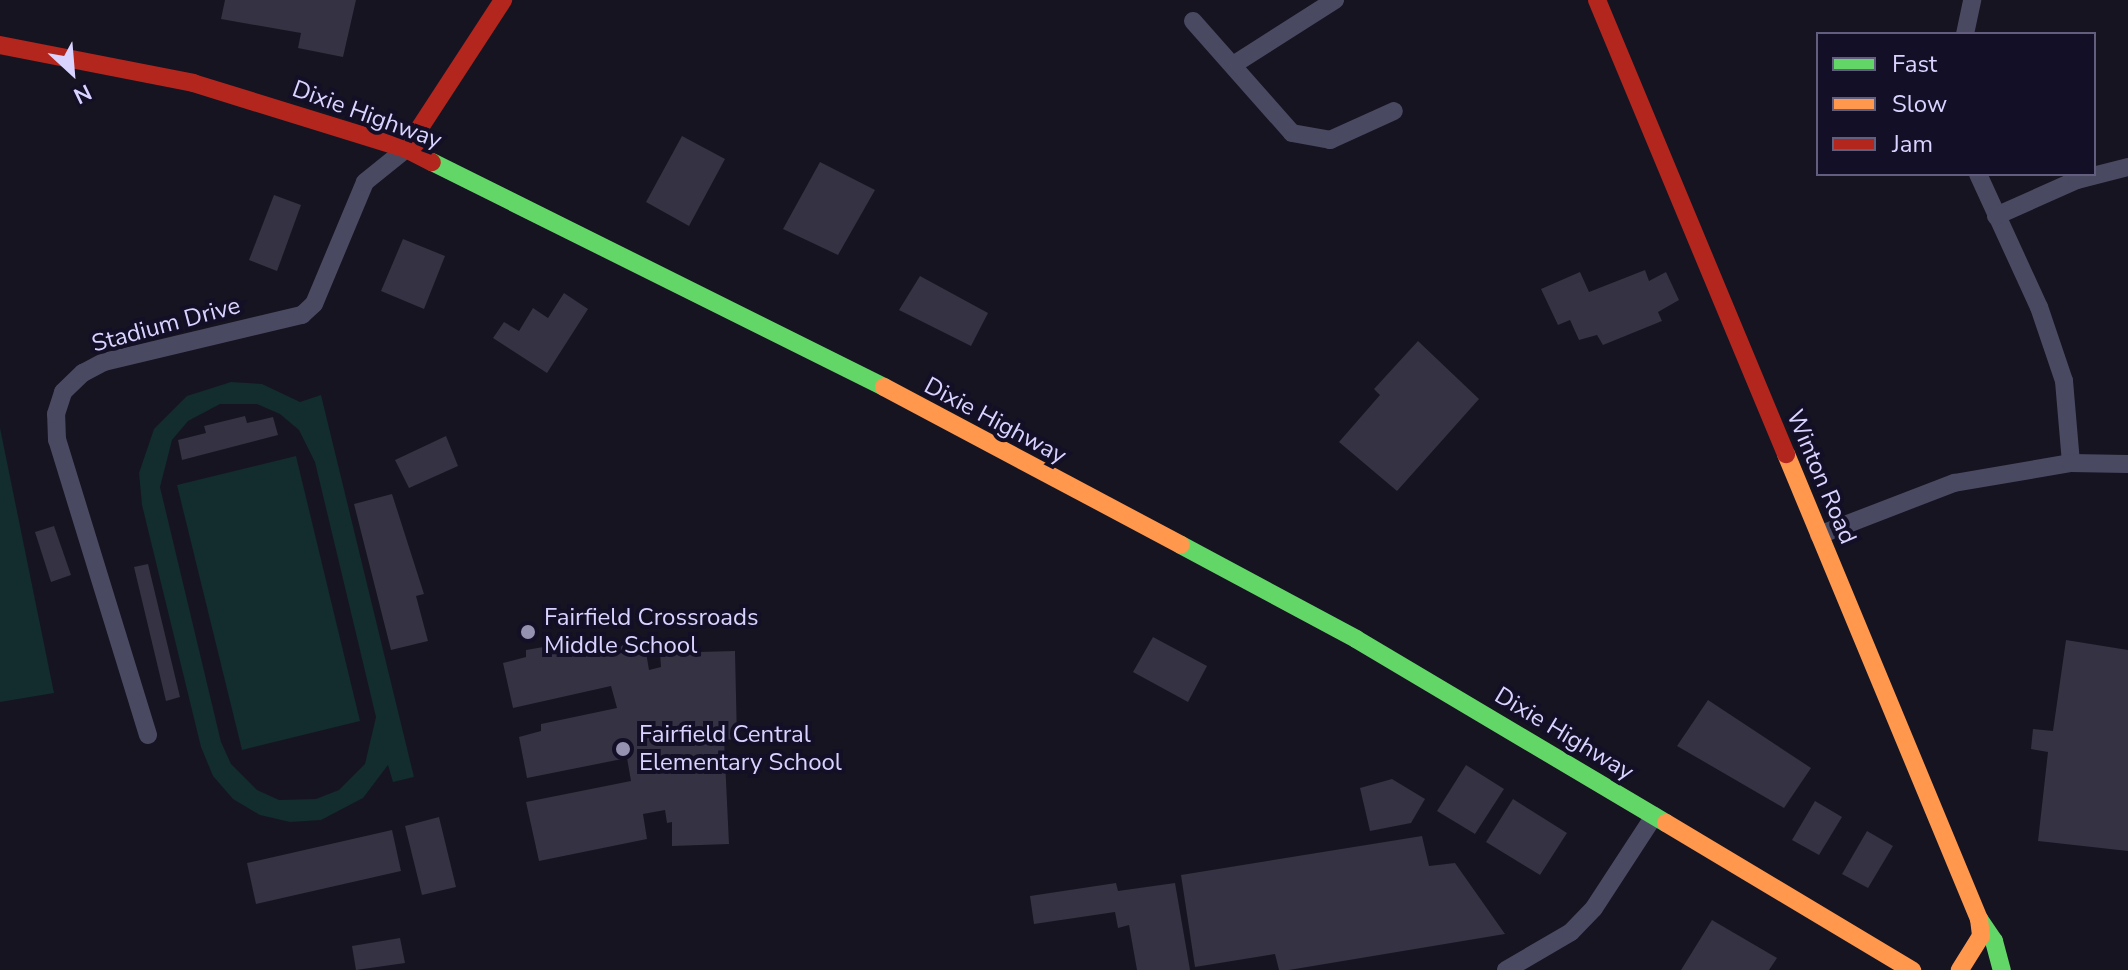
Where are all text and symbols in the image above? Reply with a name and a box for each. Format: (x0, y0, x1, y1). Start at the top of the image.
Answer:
north arrow (32, 32, 112, 112)
legend (1816, 32, 2096, 176)
text: Fast (1892, 48, 1937, 80)
street label: Dixie Highway (288, 75, 446, 155)
text: N (69, 76, 96, 111)
text: Slow (1892, 88, 1947, 120)
text: Jam (1892, 128, 1933, 160)
street label: Stadium Drive (89, 291, 243, 359)
street label: Dixie Highway (919, 371, 1071, 471)
street label: Winton Road (1780, 406, 1862, 548)
place label: Fairfield Crossroads Middle School (544, 604, 759, 660)
marker: Fairfield Crossroads Middle School (519, 623, 537, 641)
street label: Dixie Highway (1489, 681, 1639, 787)
place label: Fairfield Central Elementary School (639, 721, 842, 777)
marker: Fairfield Central Elementary School (614, 740, 632, 758)

